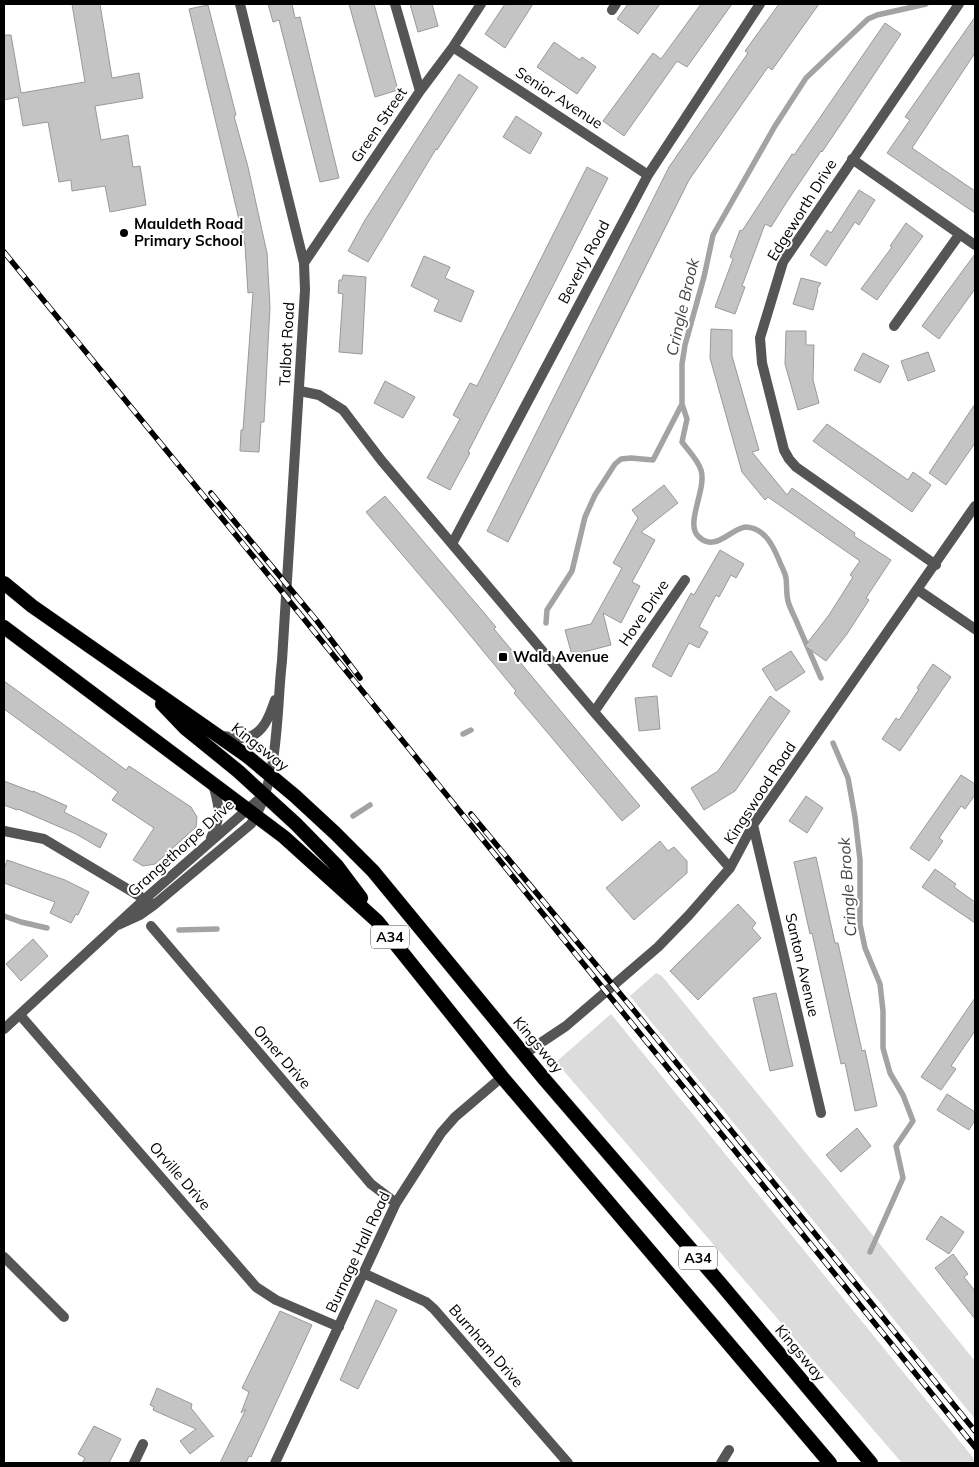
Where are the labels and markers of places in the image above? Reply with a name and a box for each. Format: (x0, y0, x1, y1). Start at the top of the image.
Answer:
place label: Mauldeth Road Primary School (134, 214, 243, 250)
marker: Mauldeth Road Primary School (118, 227, 130, 239)
place label: Wald Avenue (513, 647, 609, 666)
marker: Wald Avenue (497, 651, 509, 663)

